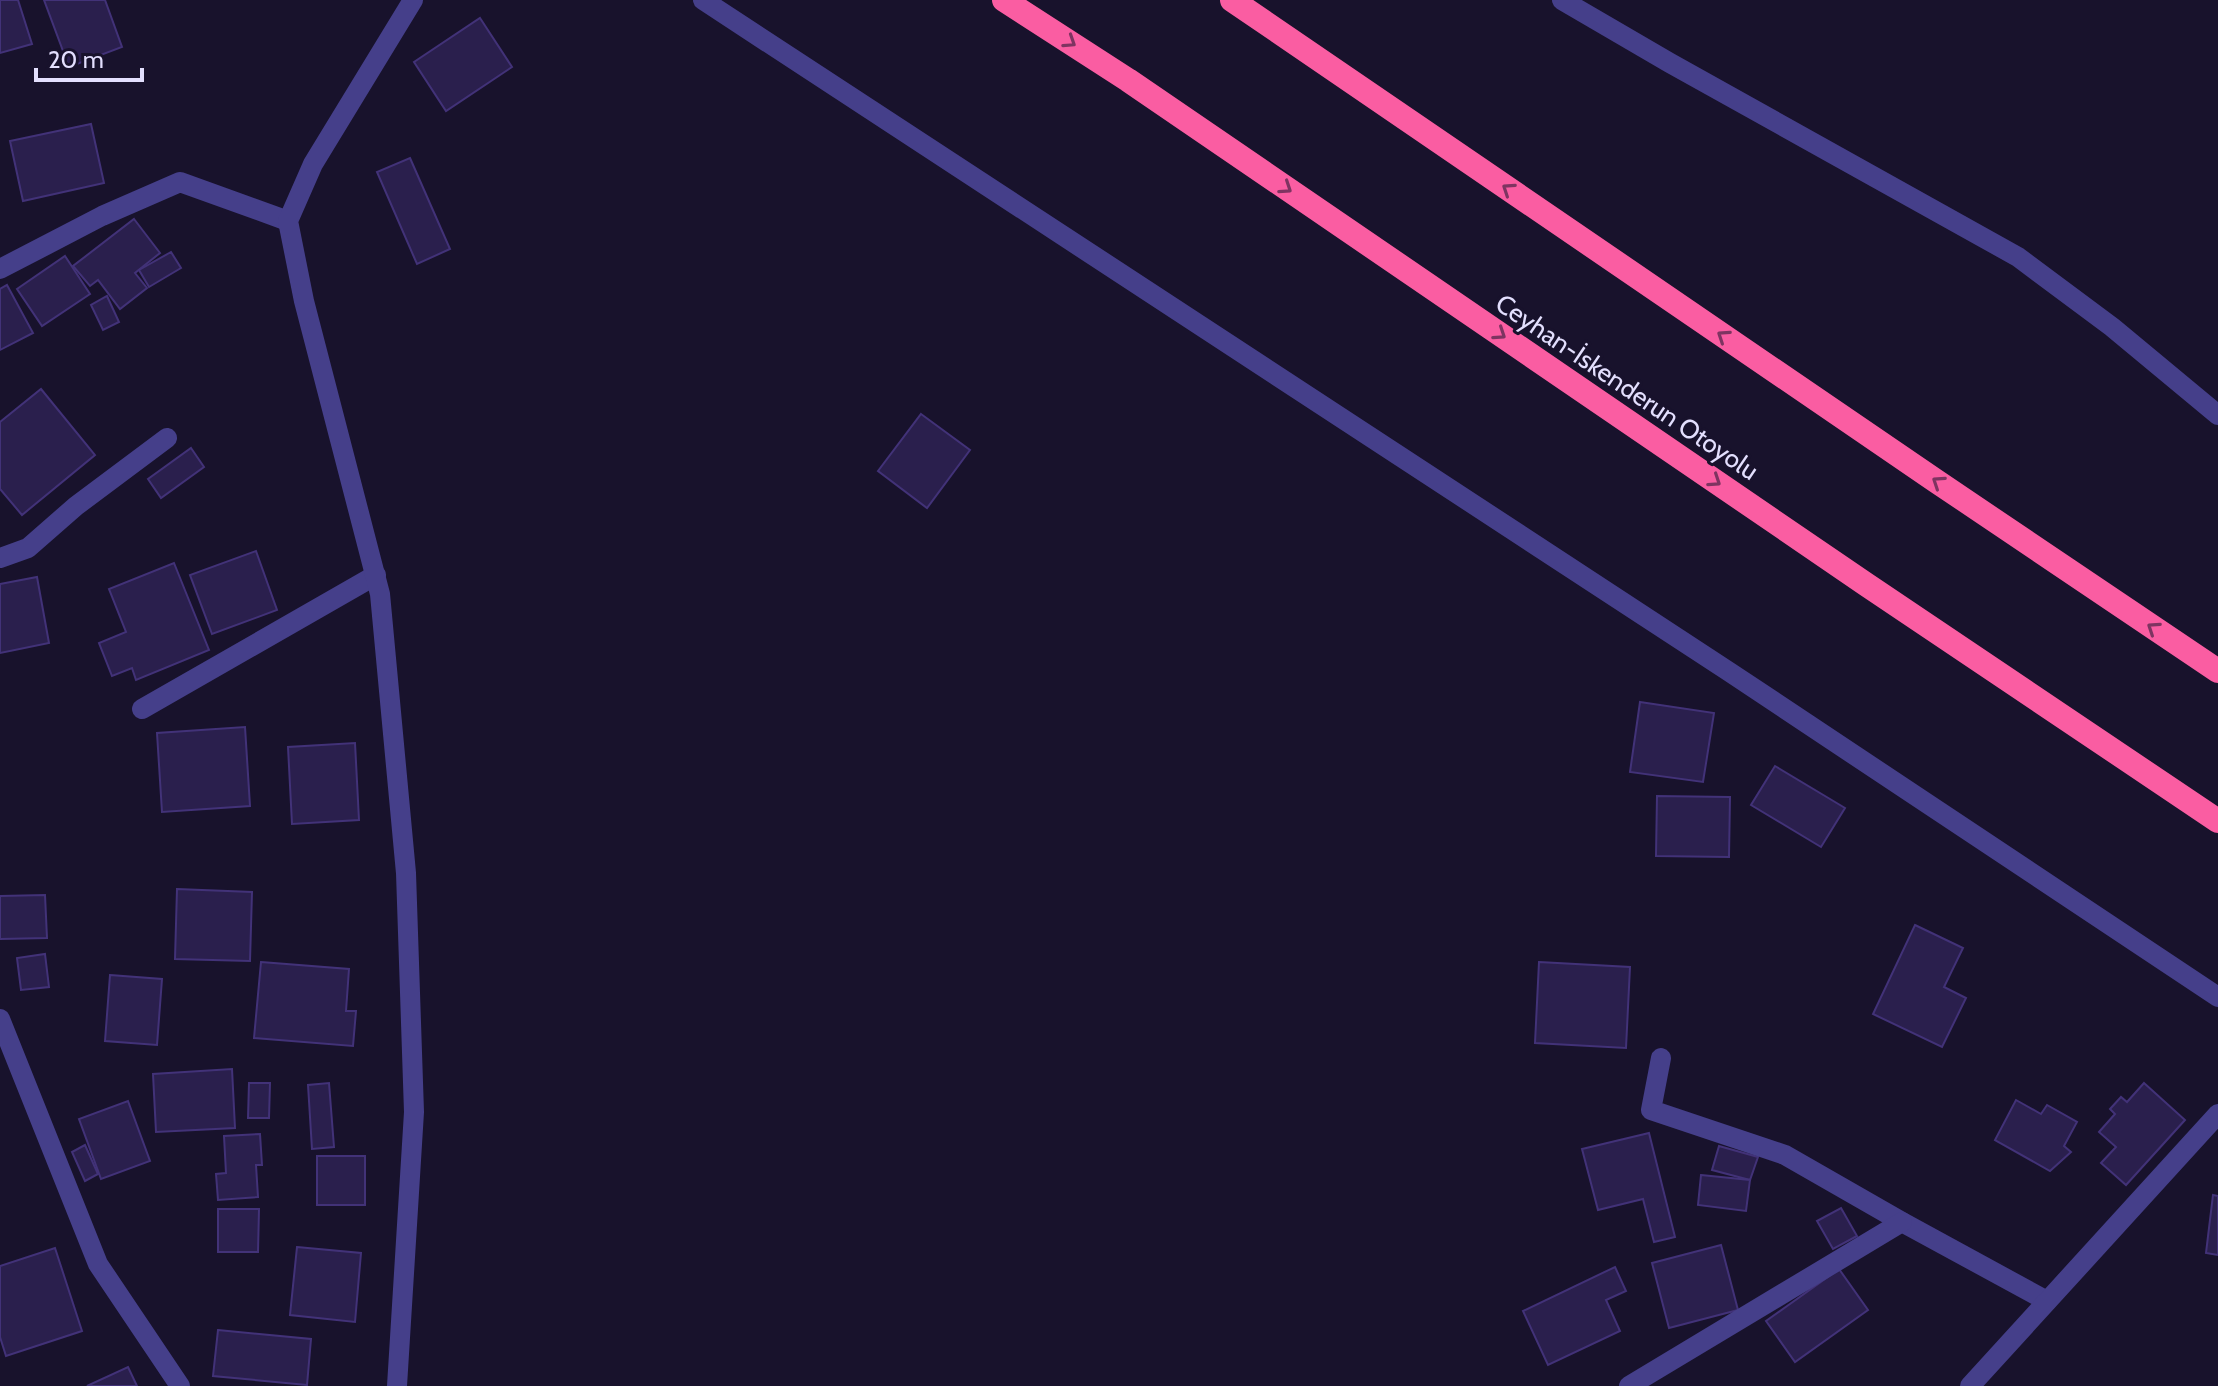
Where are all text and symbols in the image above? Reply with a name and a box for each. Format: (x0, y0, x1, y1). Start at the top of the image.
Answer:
scale bar (36, 32, 142, 82)
one-way arrow (1061, 33, 1076, 48)
text: 20 m (48, 45, 104, 74)
one-way arrow (1277, 178, 1291, 193)
one-way arrow (1503, 184, 1517, 199)
street label: Ceyhan-İskenderun Otoyolu (1490, 287, 1764, 487)
one-way arrow (1492, 324, 1506, 339)
one-way arrow (1717, 331, 1732, 346)
one-way arrow (1706, 471, 1721, 486)
one-way arrow (1932, 477, 1946, 492)
one-way arrow (2148, 622, 2162, 637)

